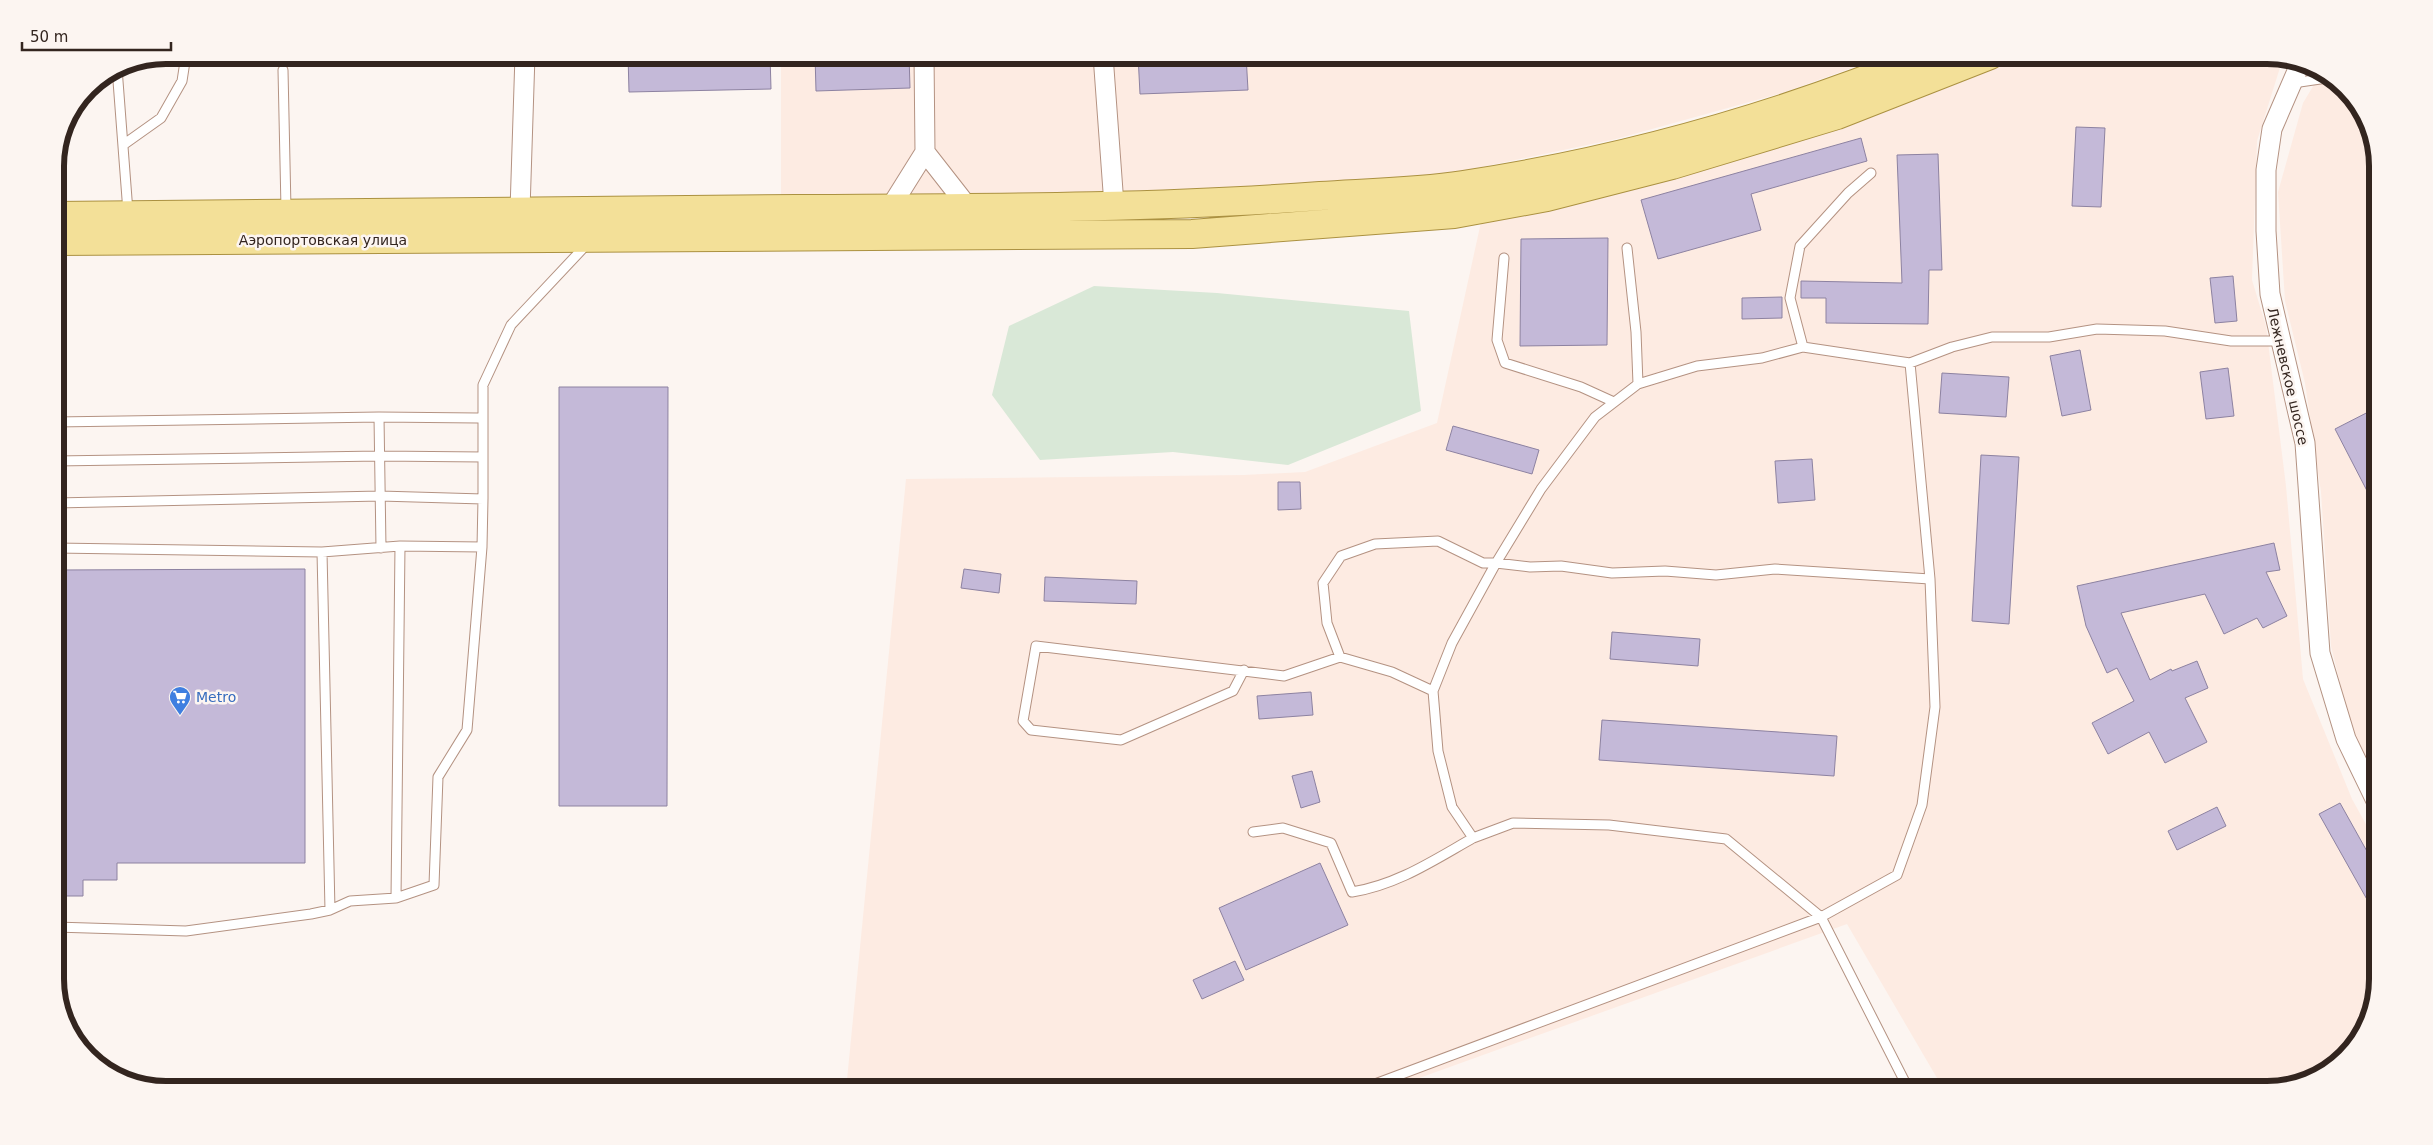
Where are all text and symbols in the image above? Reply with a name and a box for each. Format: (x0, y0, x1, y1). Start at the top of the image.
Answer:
scale bar (22, 20, 171, 52)
text: 50 m (30, 28, 68, 46)
street label: Аэропортовская улица (239, 232, 407, 248)
street label: Лежневское шоссе (2264, 306, 2312, 446)
supermarket icon: Metro (168, 685, 192, 716)
place label: Metro (196, 689, 236, 705)

